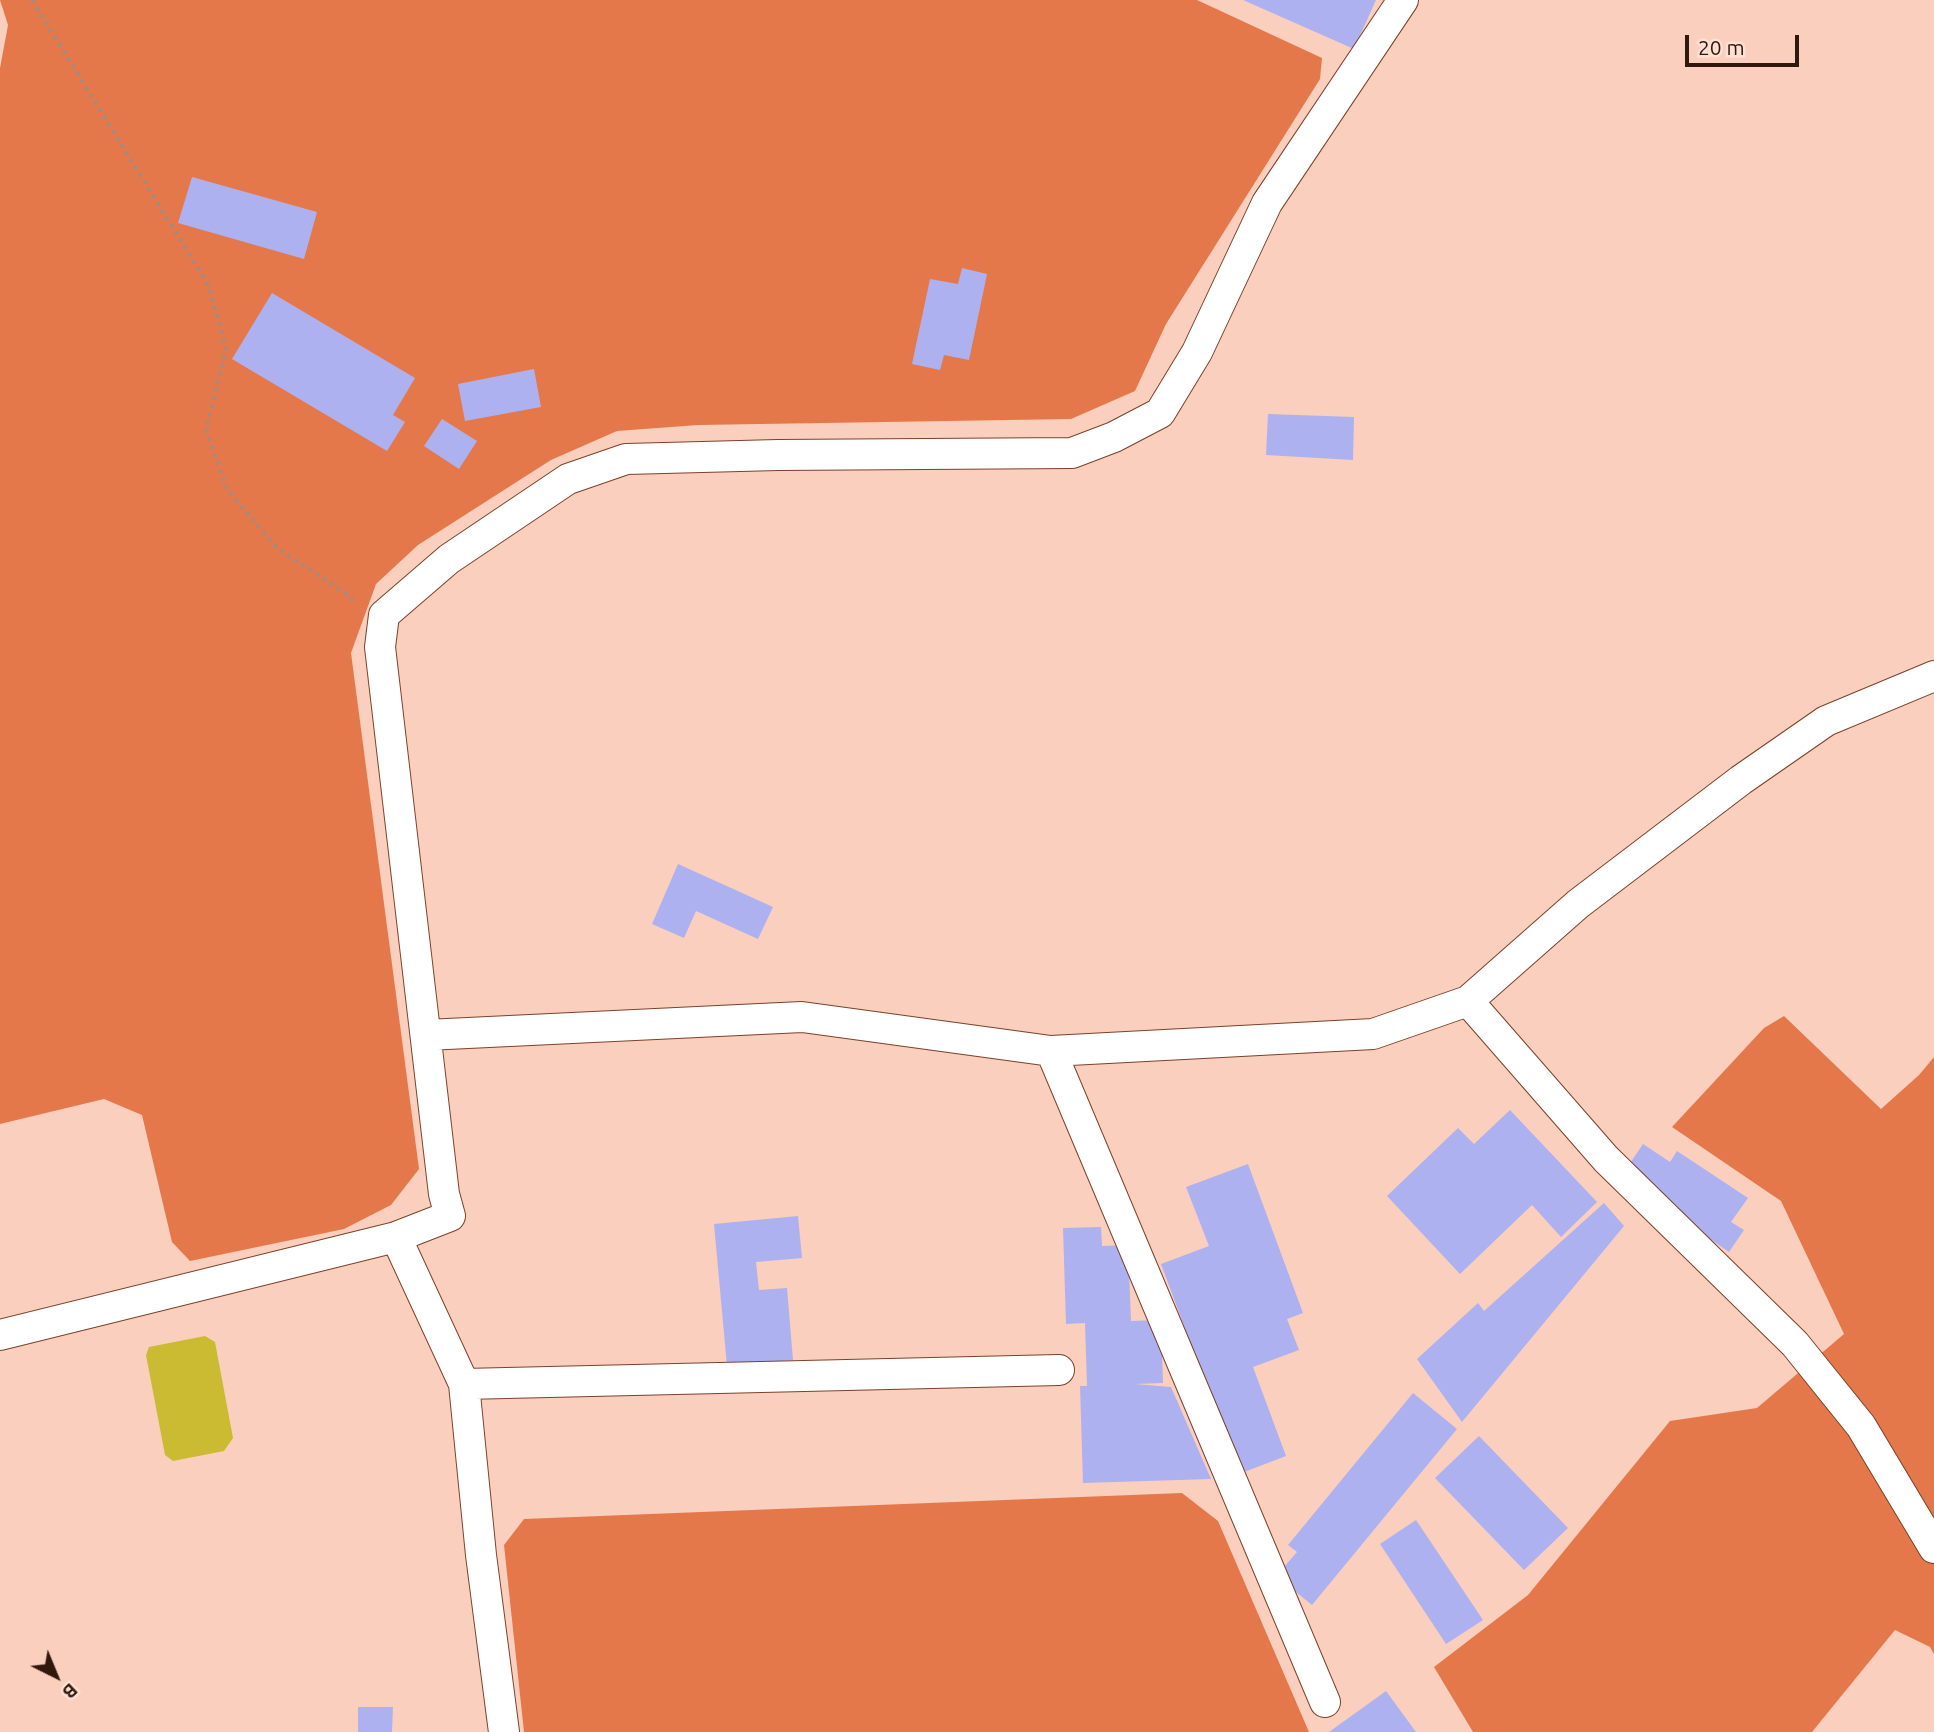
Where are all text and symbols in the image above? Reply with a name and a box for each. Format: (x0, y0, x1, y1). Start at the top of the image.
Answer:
scale bar (1689, 21, 1803, 65)
text: 20 m (1698, 35, 1745, 59)
north arrow (21, 1641, 91, 1711)
text: B (58, 1679, 82, 1704)

